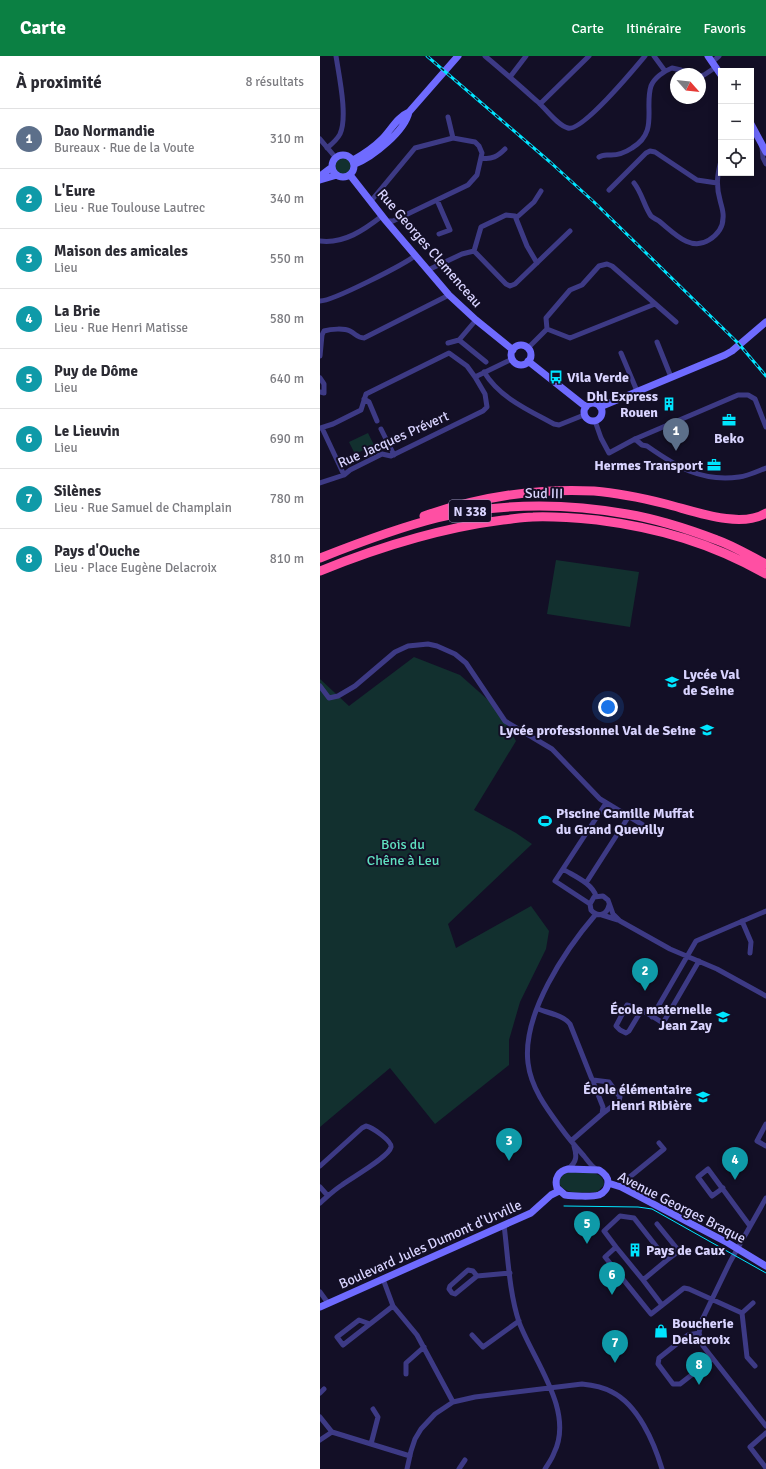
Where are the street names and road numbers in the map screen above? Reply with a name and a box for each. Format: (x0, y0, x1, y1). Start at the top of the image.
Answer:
street label: Rue Georges Clemenceau (374, 186, 486, 311)
street label: Rue Jacques Prévert (335, 407, 451, 472)
street label: Sud III (525, 485, 563, 502)
road number: N 338 (449, 500, 491, 522)
street label: Avenue Georges Braque (615, 1168, 749, 1247)
street label: Boulevard Jules Dumont d'Urville (336, 1196, 524, 1293)

